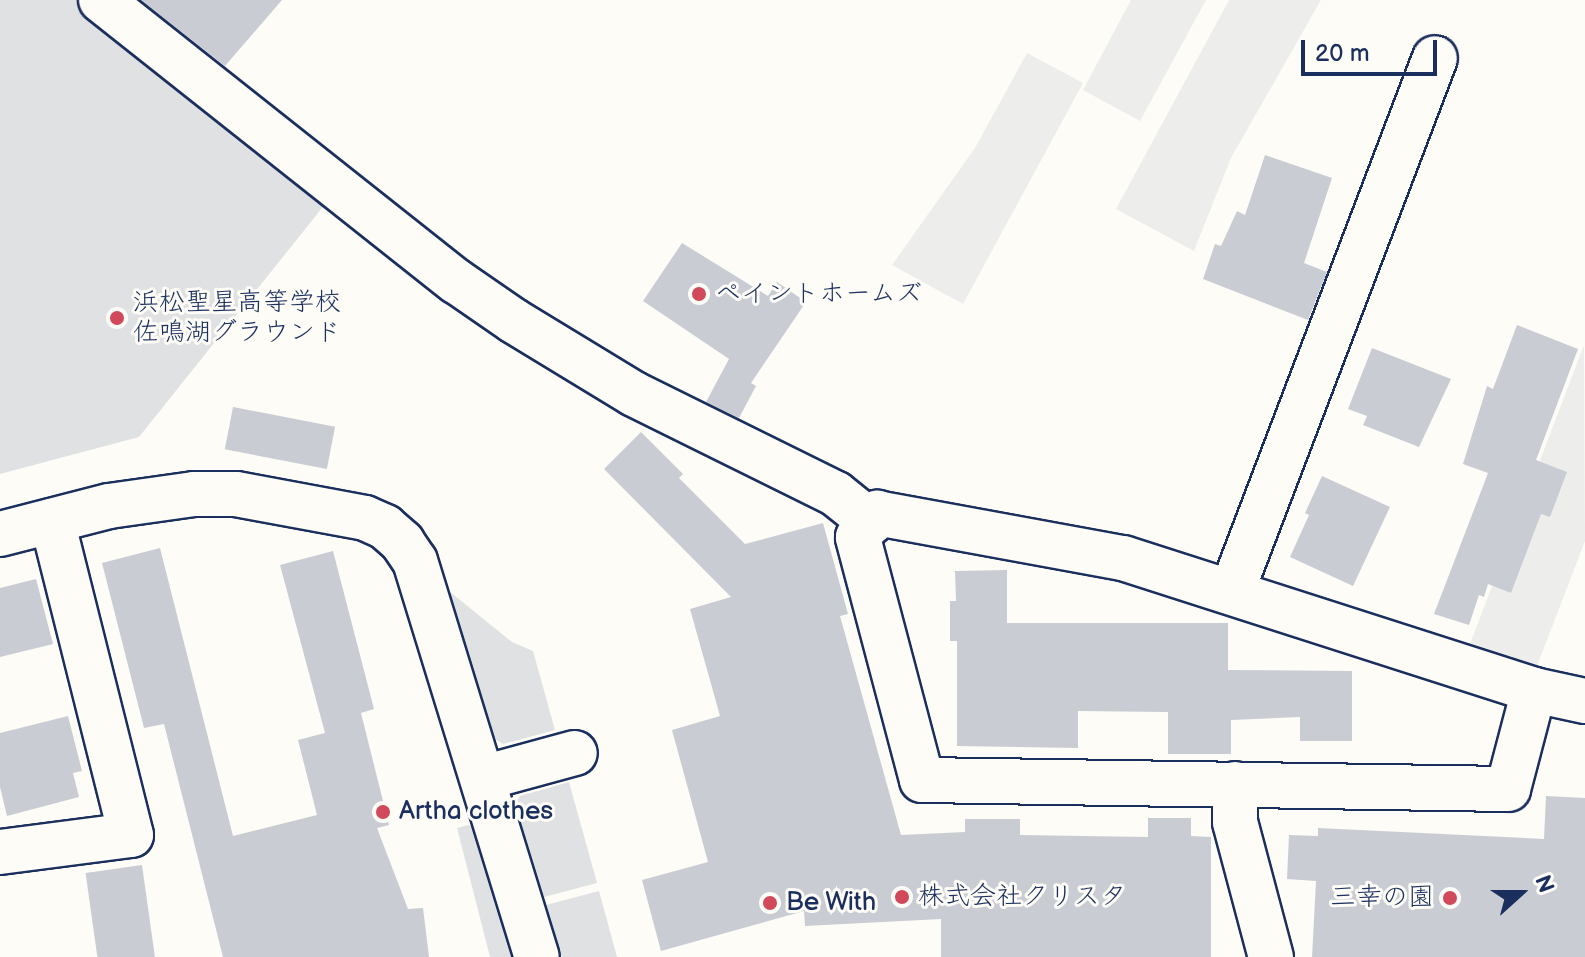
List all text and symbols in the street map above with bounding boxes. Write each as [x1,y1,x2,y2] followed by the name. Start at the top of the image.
[1305,24,1441,74] scale bar
[1315,39,1370,68] text: 20 m
[715,278,923,310] place label: ペイントホームズ
[690,285,708,303] marker: ペイントホームズ
[133,287,341,348] place label: 浜松聖星高等学校 佐鳴湖グラウンド
[108,309,126,327] marker: 浜松聖星高等学校 佐鳴湖グラウンド
[399,796,553,828] place label: Artha clothes
[374,803,392,821] marker: Artha clothes
[1481,853,1561,933] north arrow
[1528,872,1559,897] text: N
[918,881,1126,913] place label: 株式会社クリスタ
[1330,882,1434,914] place label: 三幸の園
[786,887,877,919] place label: Be With
[893,888,911,906] marker: 株式会社クリスタ
[1441,889,1459,907] marker: 三幸の園
[761,894,779,912] marker: Be With

